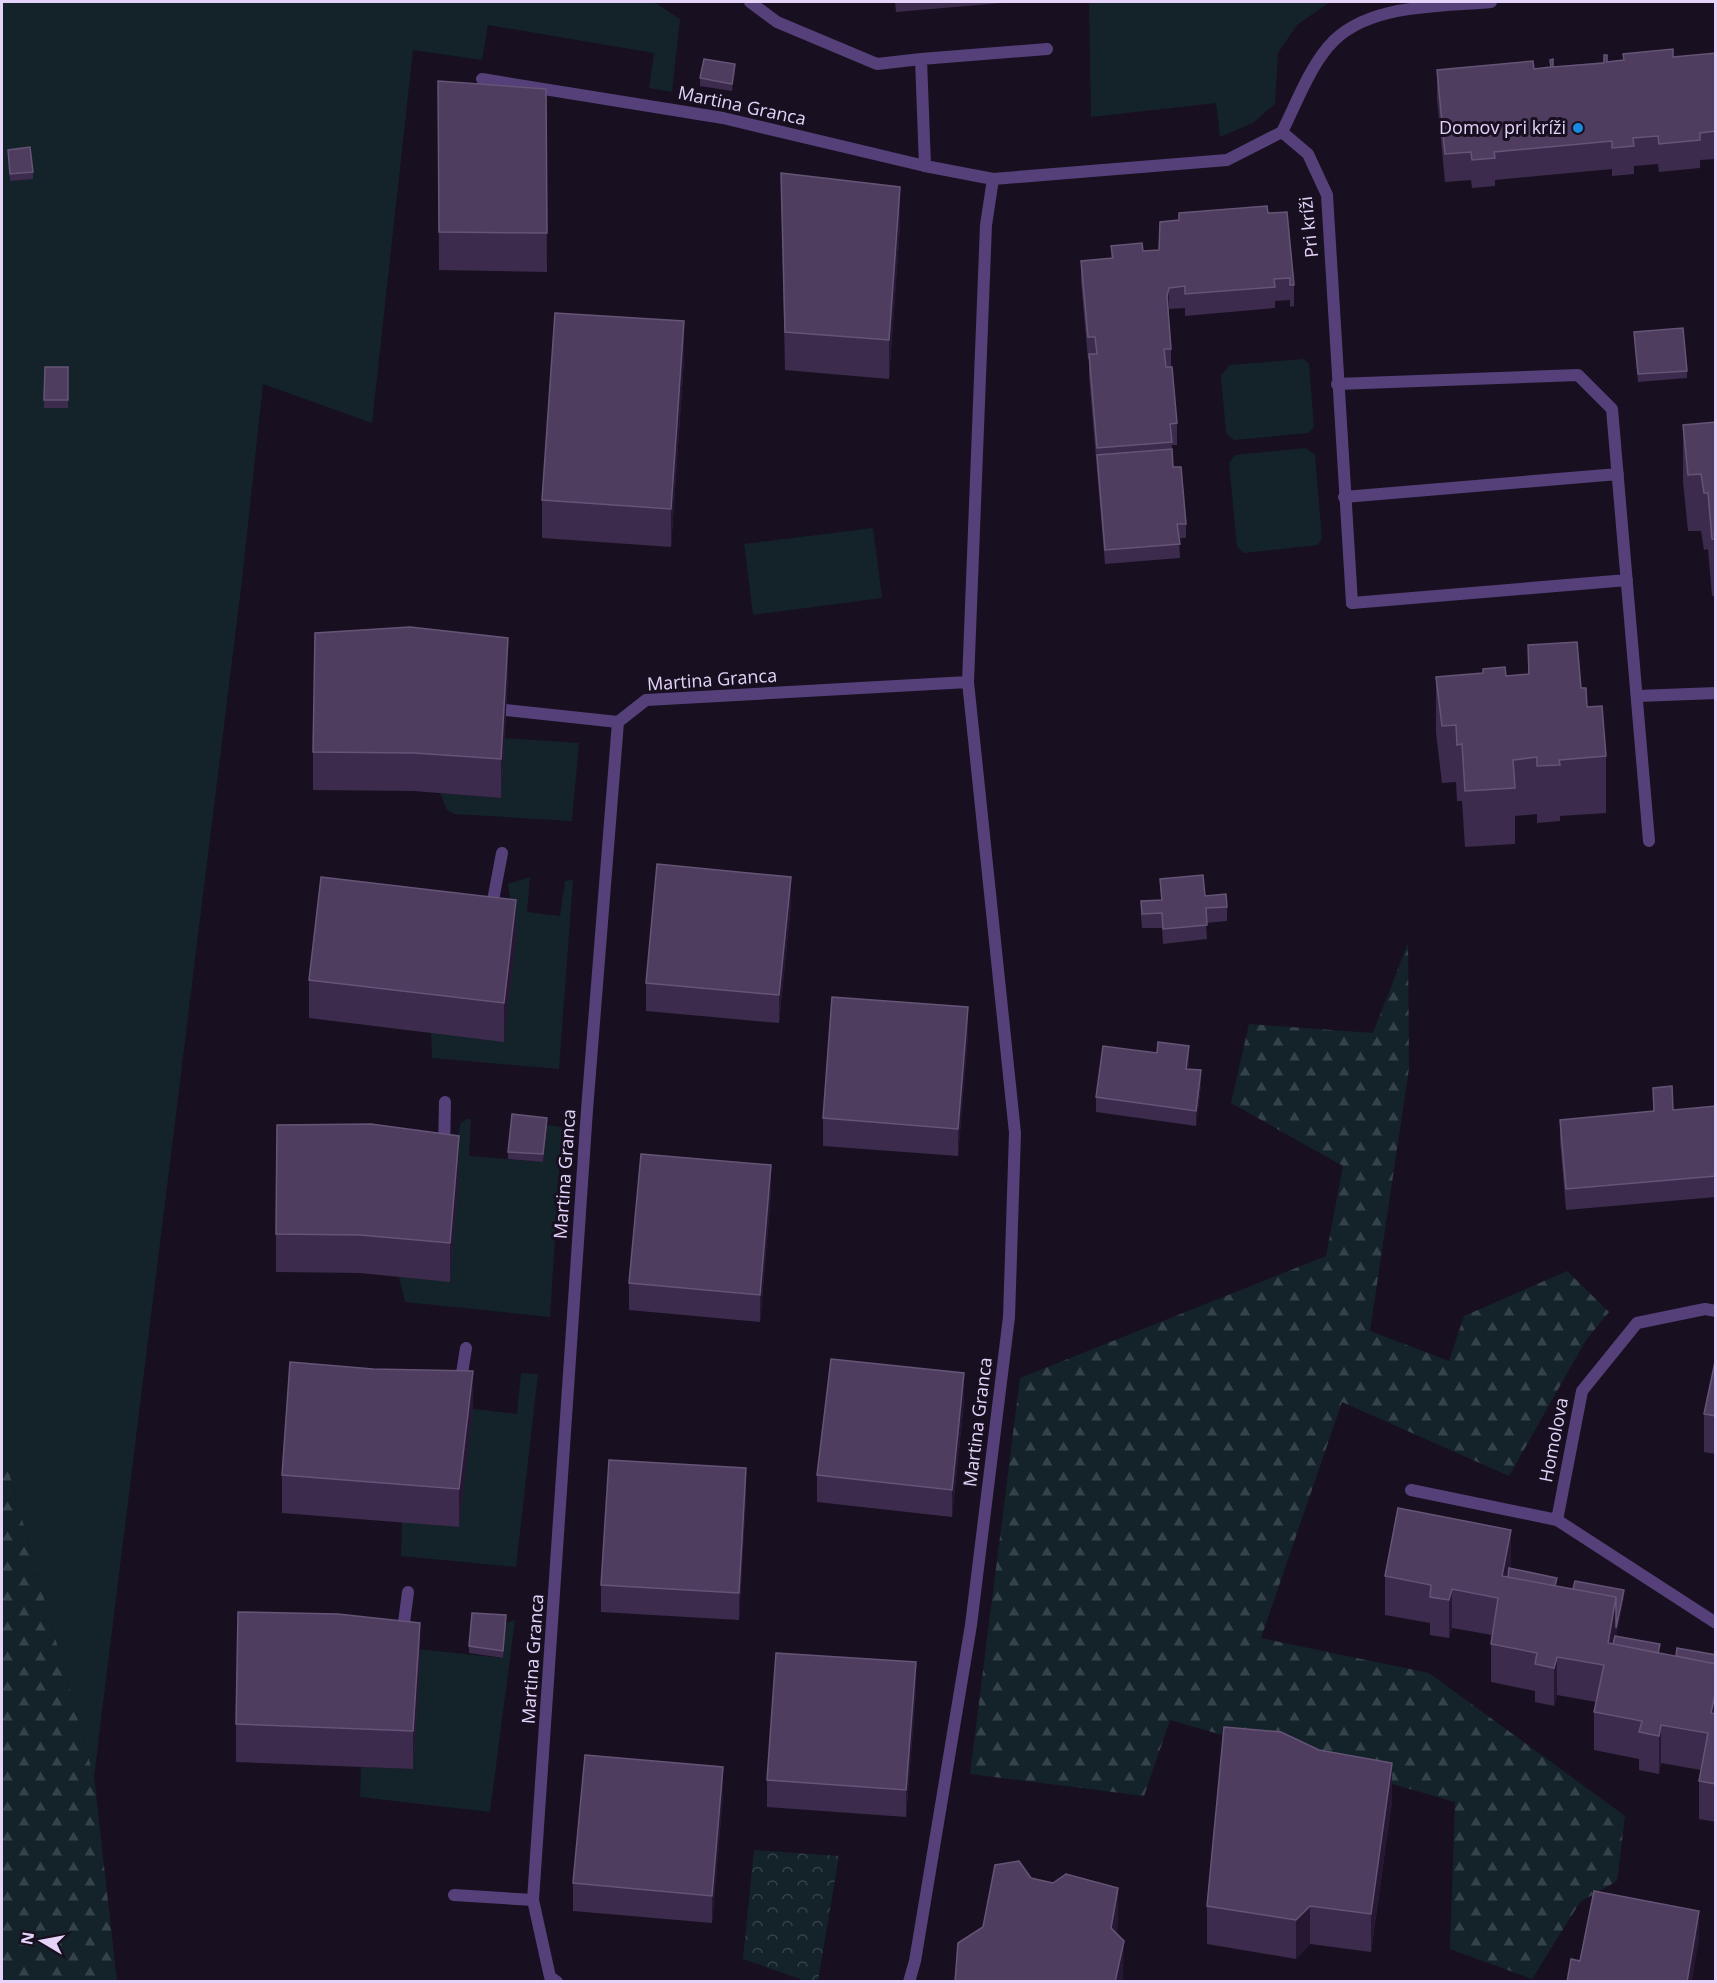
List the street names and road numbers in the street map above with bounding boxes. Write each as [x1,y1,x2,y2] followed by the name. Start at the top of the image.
[676,80,808,130] street label: Martina Granca
[1293,195,1323,259] street label: Pri kríži
[646,662,778,696] street label: Martina Granca
[547,1108,581,1240] street label: Martina Granca
[957,1356,997,1488] street label: Martina Granca
[1533,1395,1573,1484] street label: Homolova
[515,1593,549,1725] street label: Martina Granca

